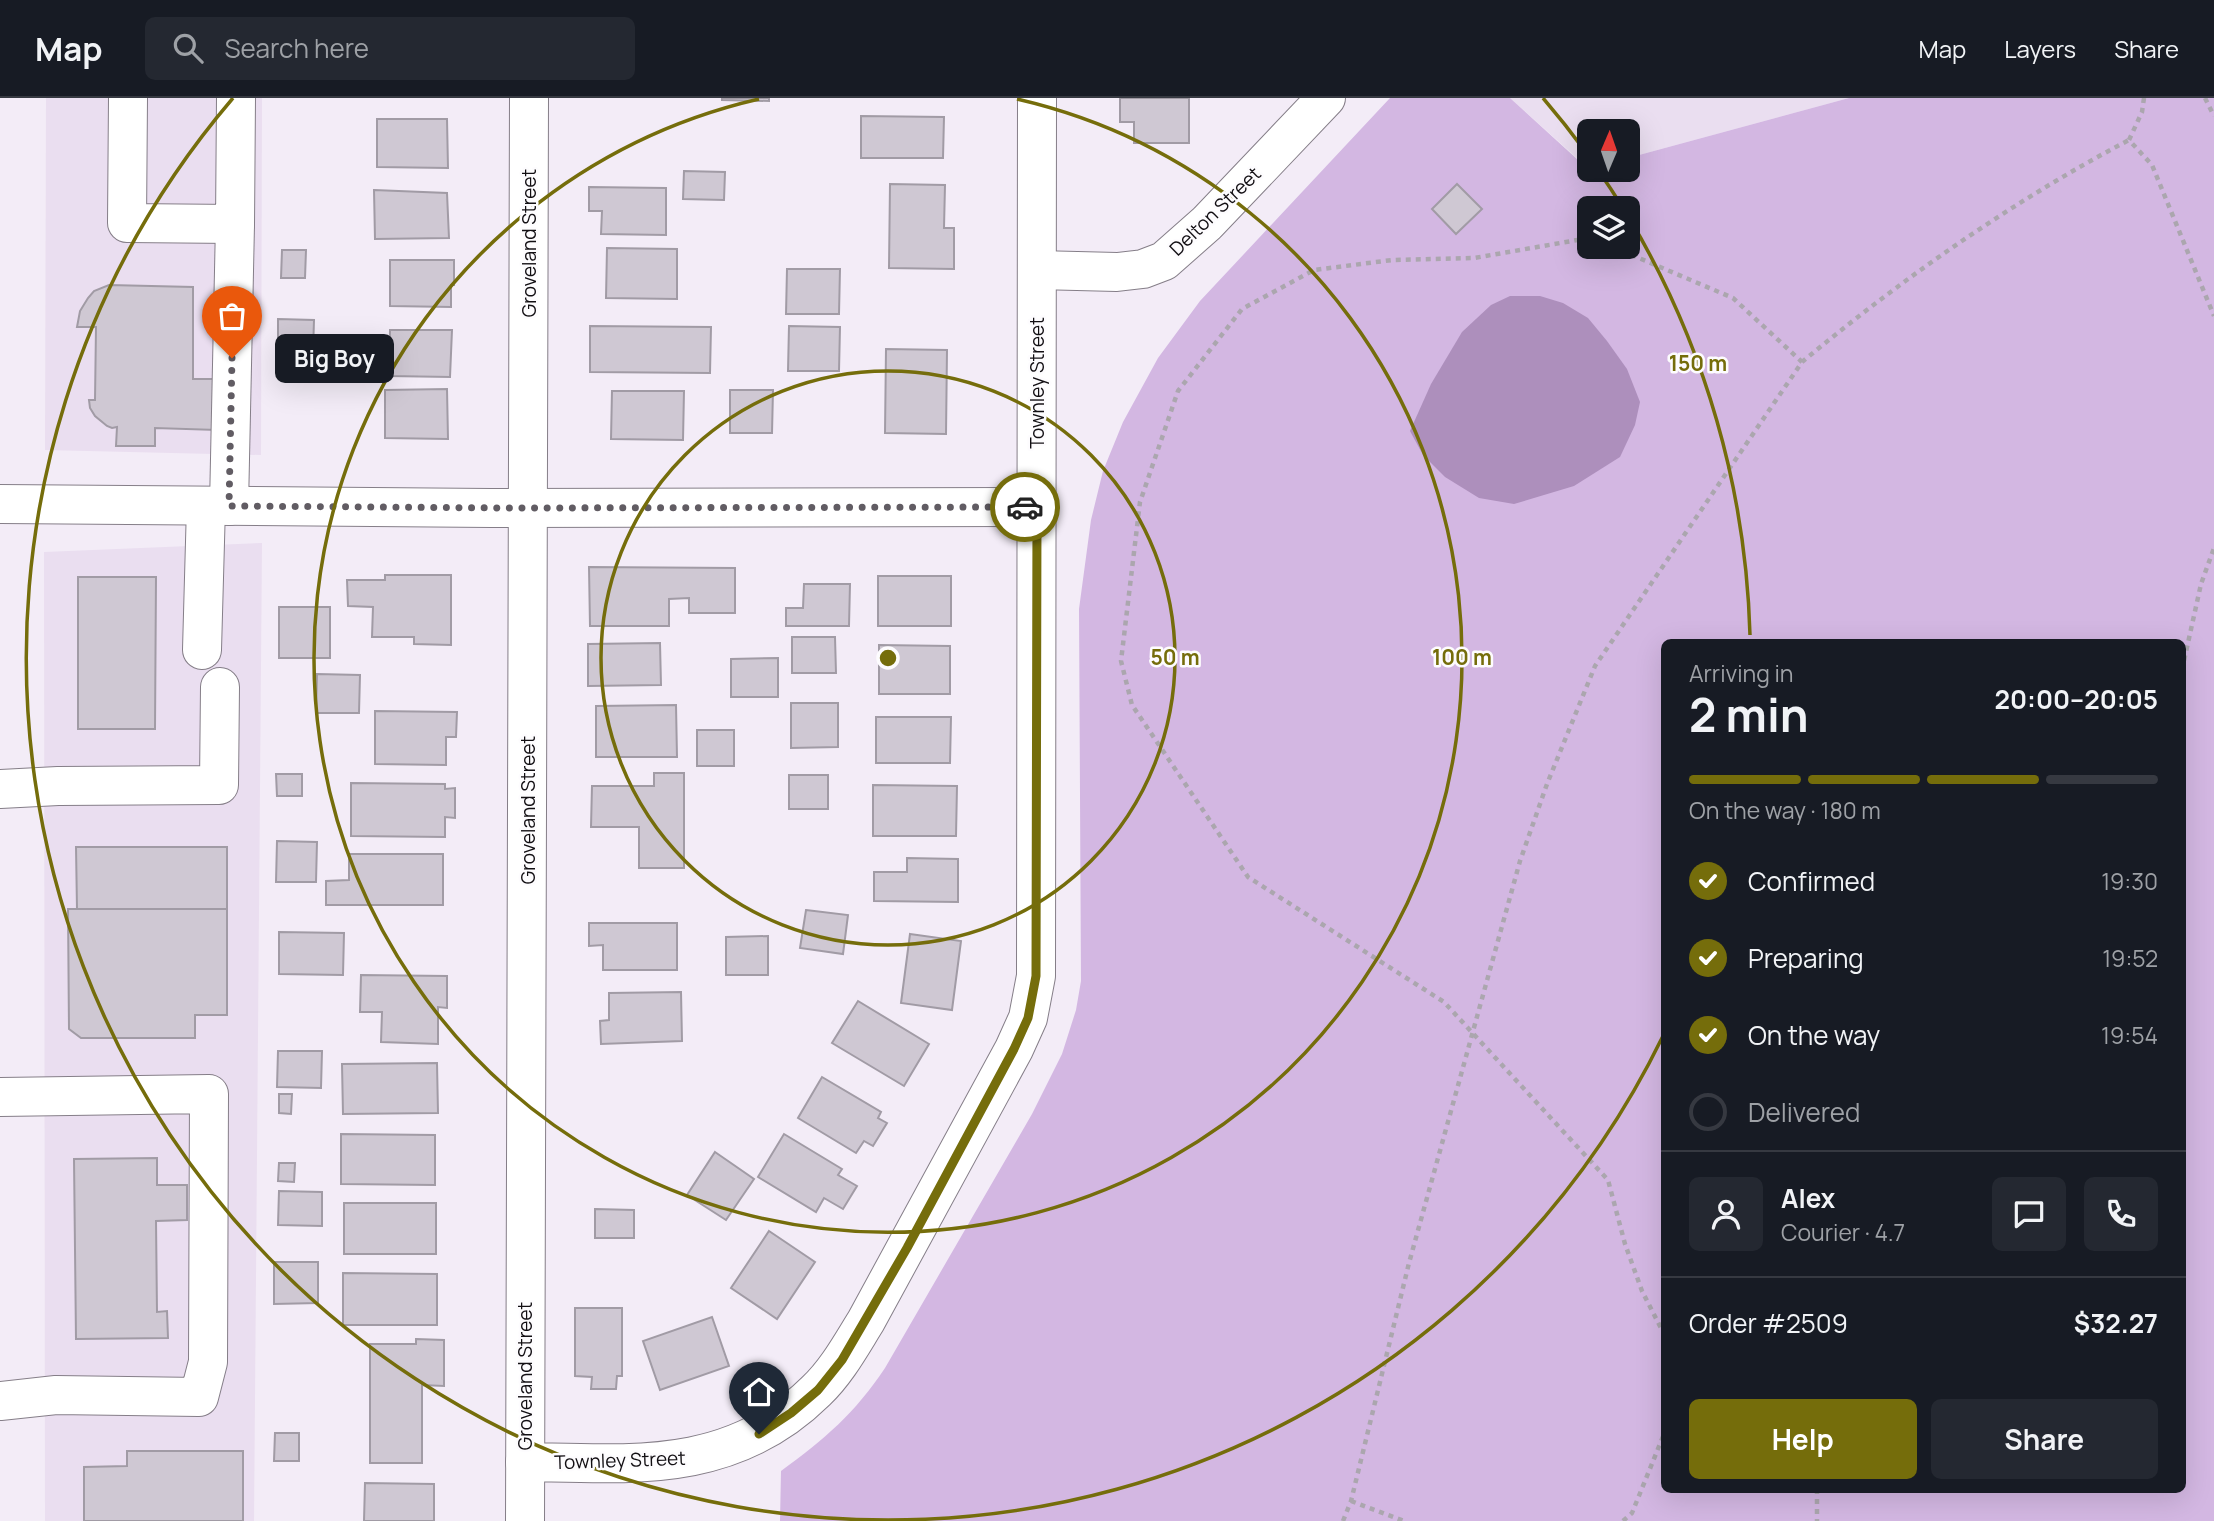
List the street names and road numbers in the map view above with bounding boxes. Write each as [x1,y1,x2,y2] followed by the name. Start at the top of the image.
[1164,161,1266,261] street label: Delton Street
[516,169,542,317] street label: Groveland Street
[1024,317,1050,449] street label: Townley Street
[515,736,541,884] street label: Groveland Street
[512,1302,538,1450] street label: Groveland Street
[554,1445,686,1475] street label: Townley Street

